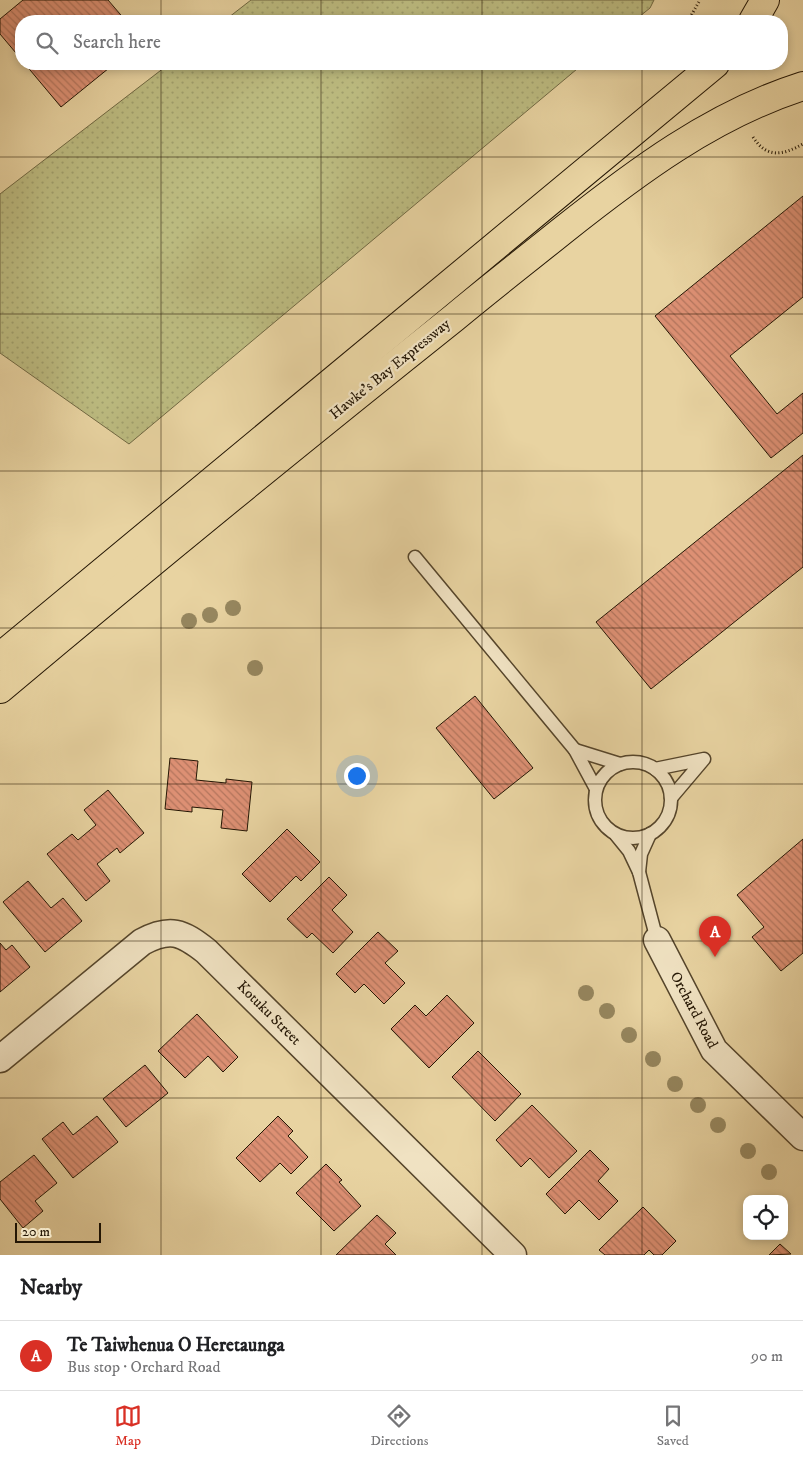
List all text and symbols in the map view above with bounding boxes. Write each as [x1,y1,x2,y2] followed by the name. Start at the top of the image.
[15,15,788,70] search box
[33,29,61,57] icon: search
[73,31,161,54] text: Search here
[326,314,455,424] street label: Hawke's Bay Expressway
[344,763,370,789] your location
[699,916,731,957] pin: A
[666,968,722,1052] street label: Orchard Road
[233,977,305,1049] street label: Kotuku Street
[743,1195,788,1240] map controls
[743,1195,788,1240] button: locate
[15,1220,101,1243] scale bar
[22,1223,50,1241] text: 20 m
[20,1275,82,1301] text: Nearby
[67,1334,285,1357] text: Te Taiwhenua O Heretaunga
[31,1346,41,1366] text: A
[751,1346,783,1366] text: 90 m
[67,1357,220,1377] text: Bus stop · Orchard Road
[114,1402,142,1450] tab: Map
[370,1402,428,1450] tab: Directions
[657,1402,689,1450] tab: Saved

